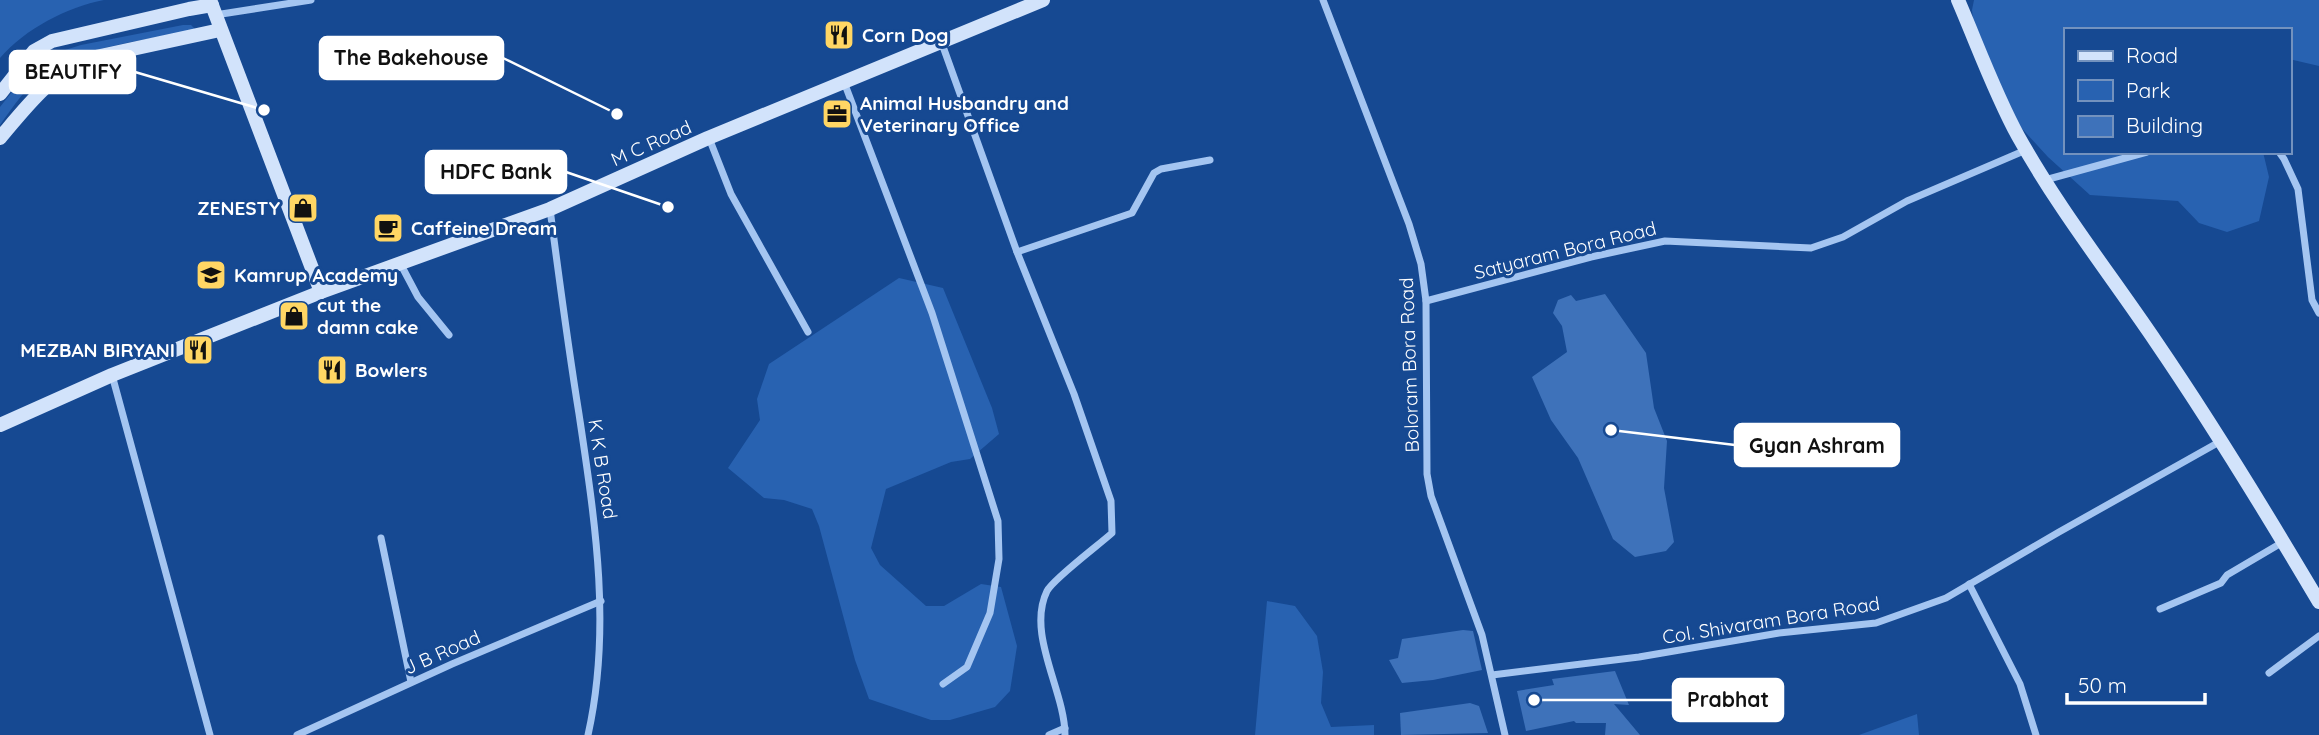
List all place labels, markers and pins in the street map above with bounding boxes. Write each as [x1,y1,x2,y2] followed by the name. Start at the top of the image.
[822,18,856,52] restaurant icon: Corn Dog
[862,23,948,47] place label: Corn Dog
[320,37,503,79] callout: The Bakehouse
[10,51,135,93] callout: BEAUTIFY
[860,91,1069,137] place label: Animal Husbandry and Veterinary Office
[820,97,854,131] office icon: Animal Husbandry and Veterinary Office
[426,151,566,193] callout: HDFC Bank
[286,191,320,225] shop icon: ZENESTY
[197,196,281,220] place label: ZENESTY
[371,211,405,245] cafe icon: Caffeine Dream
[411,216,557,240] place label: Caffeine Dream
[194,258,228,292] school or university icon: Kamrup Academy
[234,263,398,287] place label: Kamrup Academy
[317,293,418,339] place label: cut the damn cake
[277,299,311,333] shop icon: cut the damn cake
[181,333,215,367] restaurant icon: MEZBAN BIRYANI
[20,338,175,362] place label: MEZBAN BIRYANI
[315,353,349,387] restaurant icon: Bowlers
[355,358,427,382] place label: Bowlers
[1735,424,1899,466] callout: Gyan Ashram
[1673,679,1783,721] callout: Prabhat

